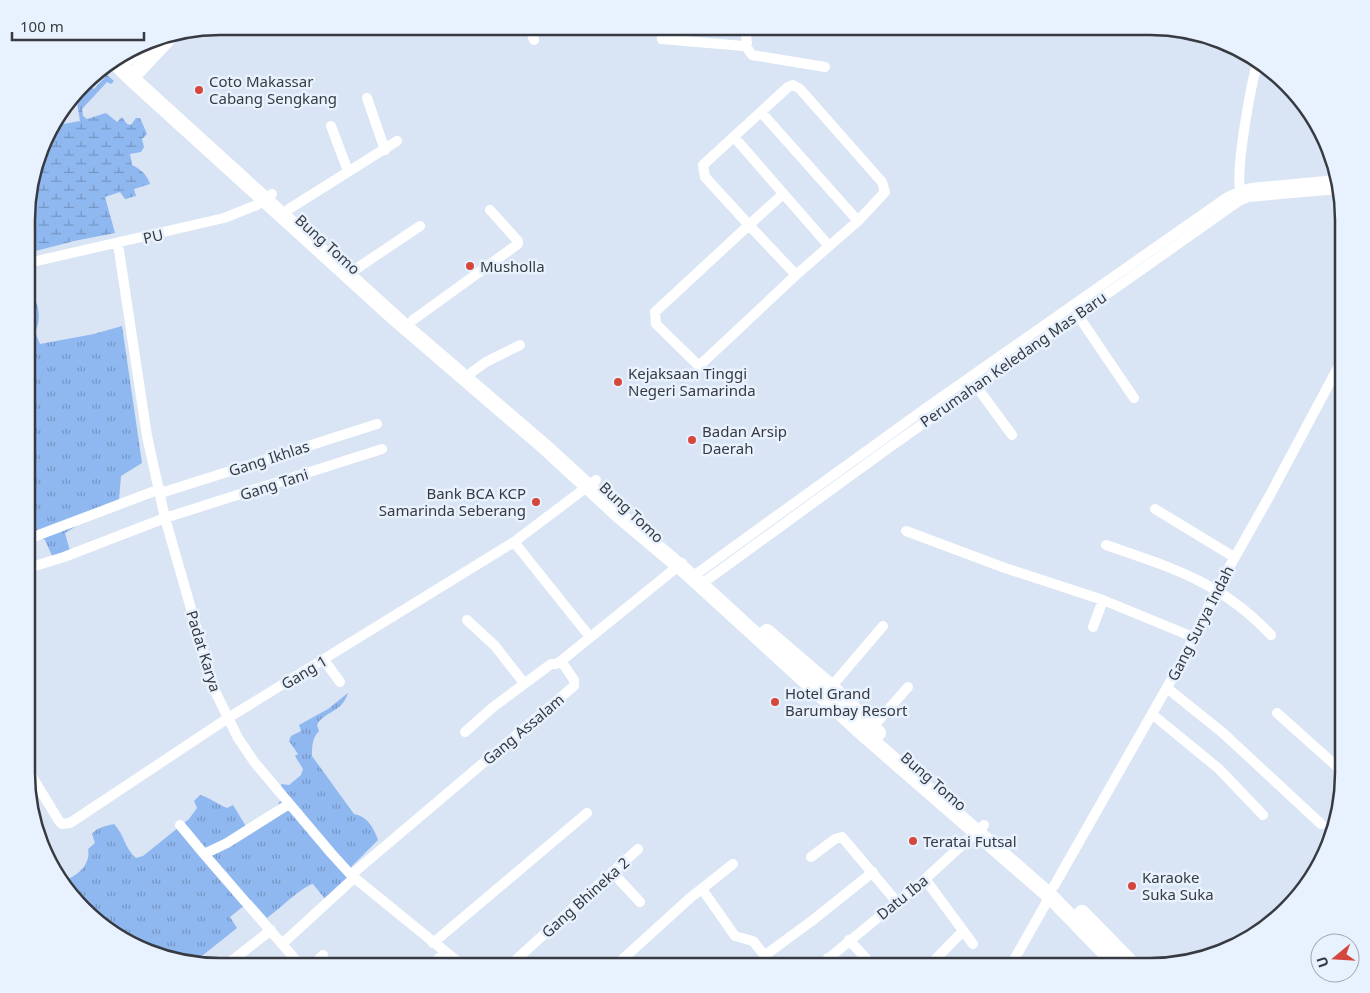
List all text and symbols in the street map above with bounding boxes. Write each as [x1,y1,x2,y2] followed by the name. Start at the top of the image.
[12,10,145,42] scale bar
[20,16,64,36] text: 100 m
[209,71,337,108] place label: Coto Makassar Cabang Sengkang
[193,84,205,96] marker: Coto Makassar Cabang Sengkang
[291,210,365,278] street label: Bung Tomo
[141,224,165,248] street label: PU
[480,256,545,276] place label: Musholla
[464,260,476,272] marker: Musholla
[916,287,1110,431] street label: Perumahan Keledang Mas Baru
[628,363,756,400] place label: Kejaksaan Tinggi Negeri Samarinda
[612,376,624,388] marker: Kejaksaan Tinggi Negeri Samarinda
[702,421,787,458] place label: Badan Arsip Daerah
[686,434,698,446] marker: Badan Arsip Daerah
[226,436,312,480] street label: Gang Ikhlas
[237,464,311,504] street label: Gang Tani
[596,477,668,547] street label: Bung Tomo
[379,483,526,520] place label: Bank BCA KCP Samarinda Seberang
[530,496,542,508] marker: Bank BCA KCP Samarinda Seberang
[1162,562,1238,684] street label: Gang Surya Indah
[182,608,226,694] street label: Padat Karya
[277,650,331,694] street label: Gang 1
[785,683,908,720] place label: Hotel Grand Barumbay Resort
[478,689,568,769] street label: Gang Assalam
[769,696,781,708] marker: Hotel Grand Barumbay Resort
[897,747,971,815] street label: Bung Tomo
[923,831,1017,851] place label: Teratai Futsal
[907,835,919,847] marker: Teratai Futsal
[537,852,633,942] street label: Gang Bhineka 2
[1142,867,1214,904] place label: Karaoke Suka Suka
[872,870,932,924] street label: Datu Iba
[1126,880,1138,892] marker: Karaoke Suka Suka
[1310,933,1360,983] north arrow
[1311,954,1333,970] text: U

